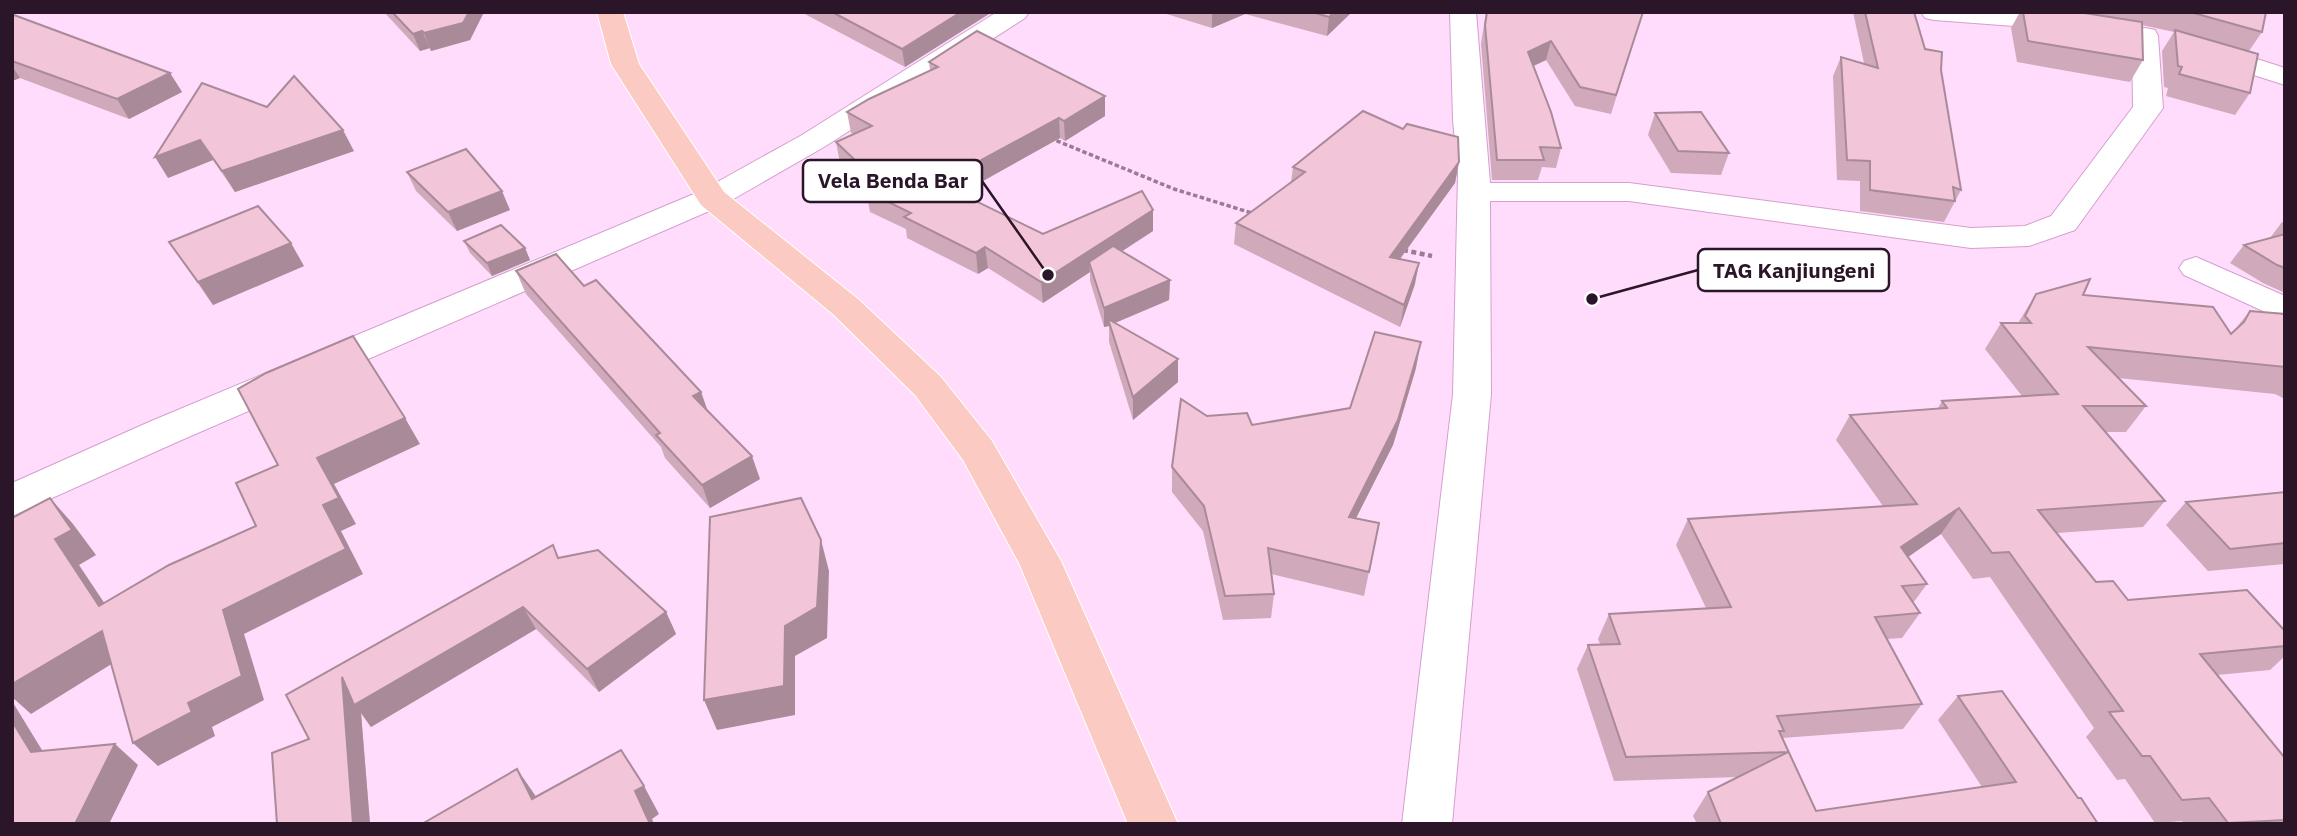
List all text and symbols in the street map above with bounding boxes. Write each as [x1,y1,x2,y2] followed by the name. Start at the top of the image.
[803,160,982,202] callout: Vela Benda Bar
[818,166,969,194] text: Vela Benda Bar
[1698,249,1889,291] callout: TAG Kanjiungeni
[1713,256,1875,284] text: TAG Kanjiungeni

